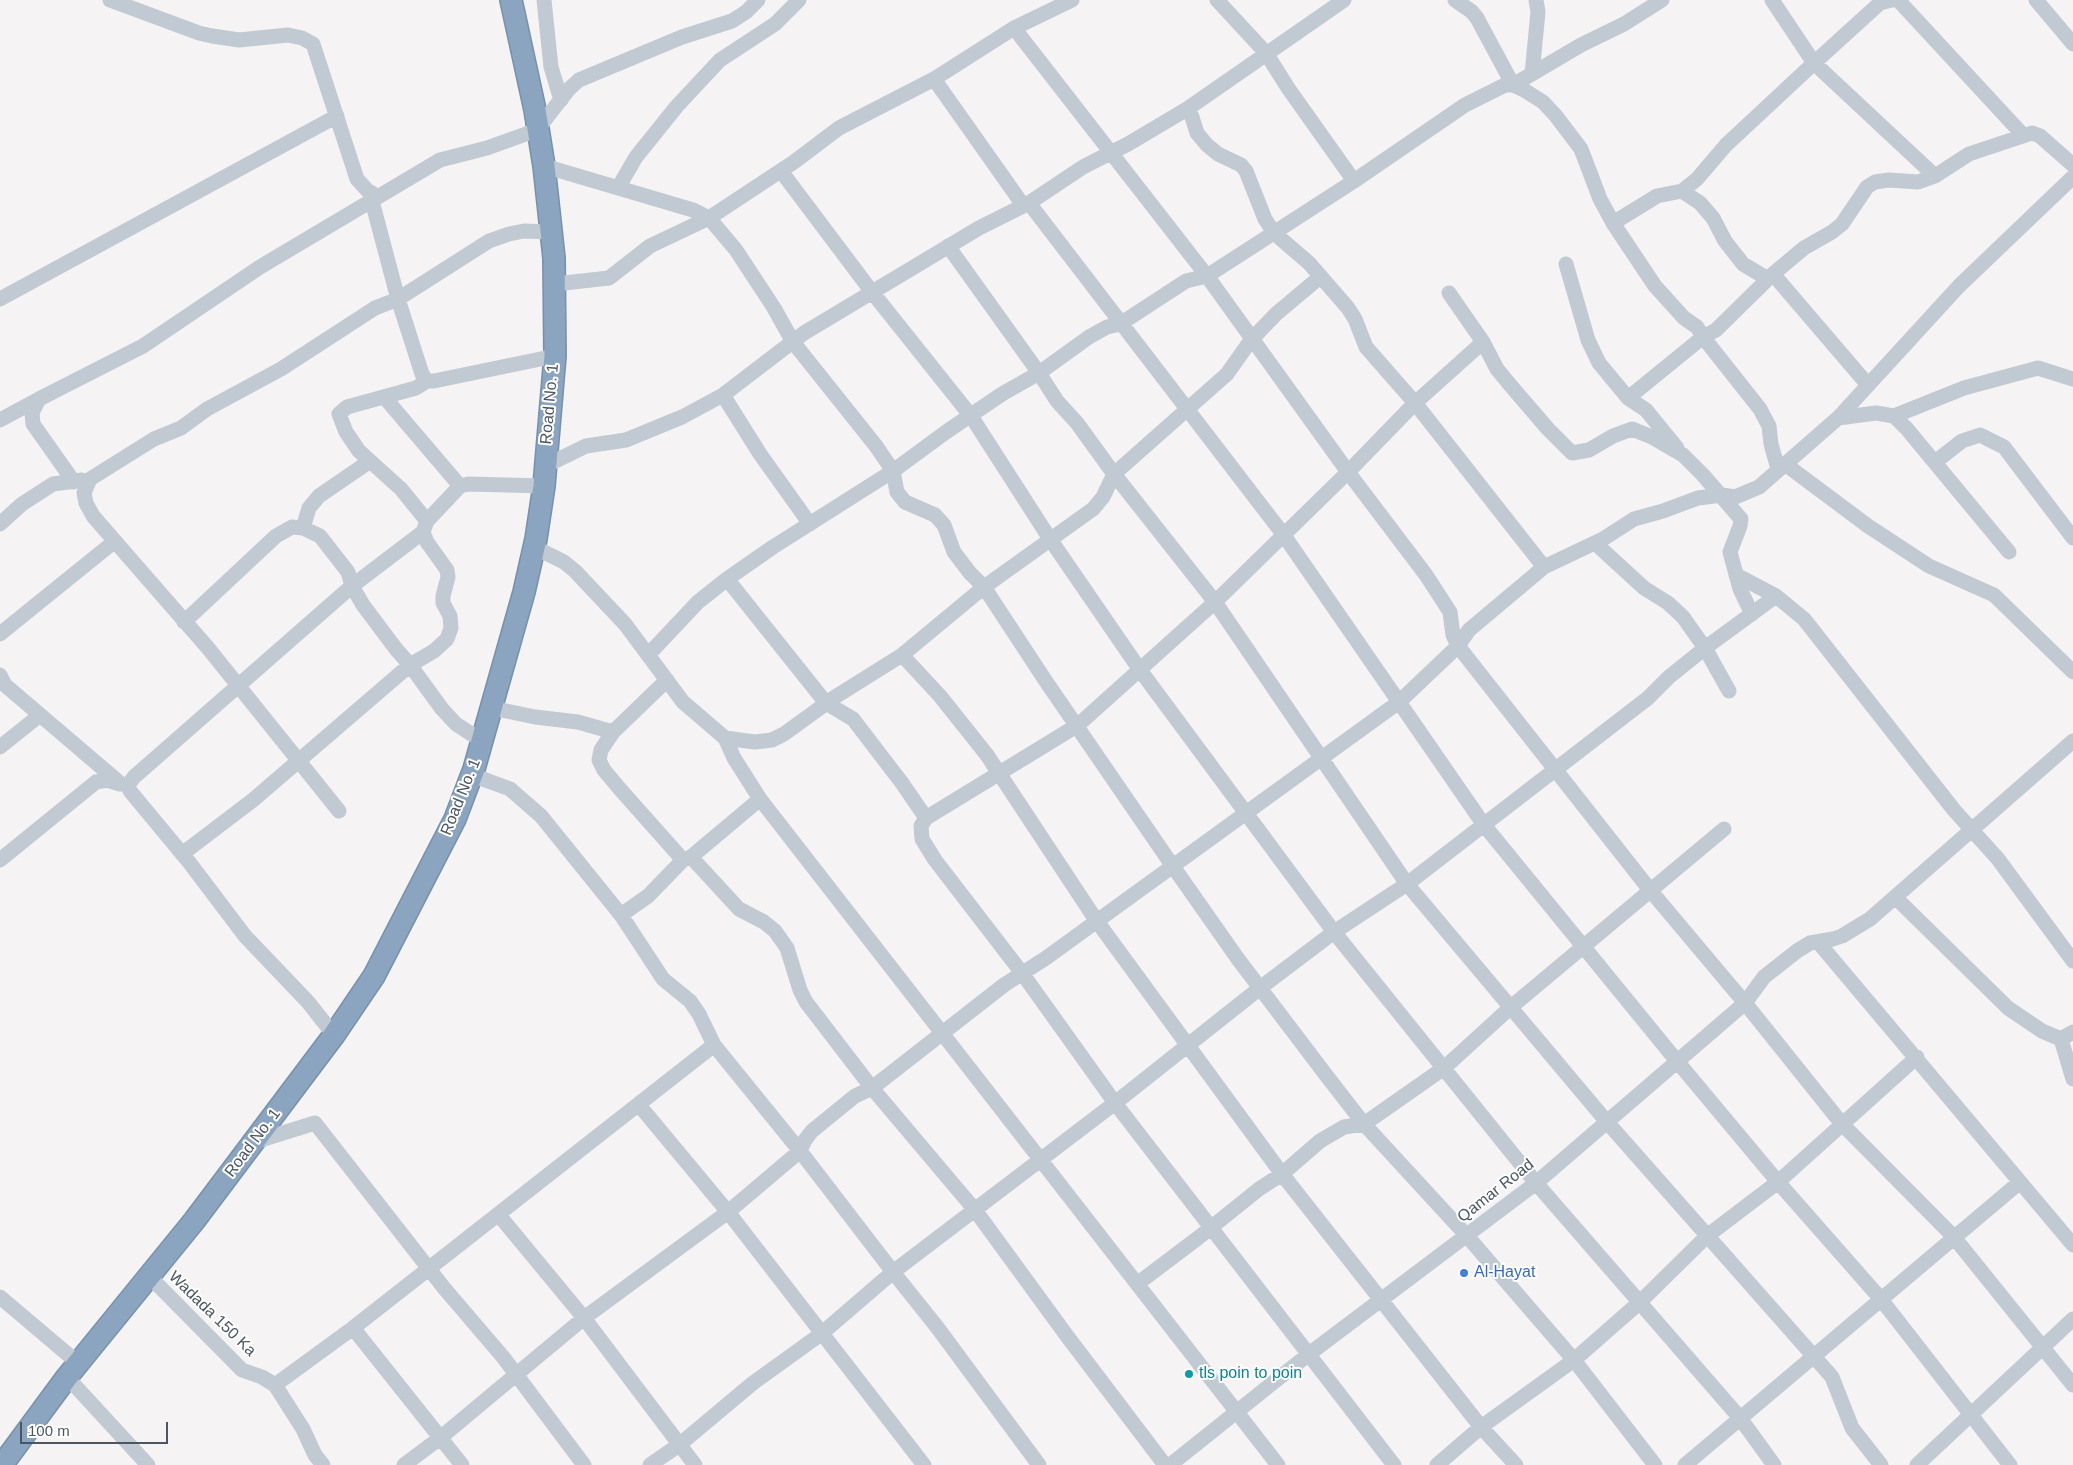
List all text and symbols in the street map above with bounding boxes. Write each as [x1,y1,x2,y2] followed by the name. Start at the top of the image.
[537,363,563,445] street label: Road No. 1
[437,756,485,838] street label: Road No. 1
[221,1105,285,1181] street label: Road No. 1
[1454,1155,1538,1227] street label: Qamar Road
[1474,1263,1535,1283] place label: Al-Hayat
[164,1267,260,1361] street label: Wadada 150 Ka
[1458,1267,1470,1279] marker: Al-Hayat
[1199,1364,1302,1384] place label: tls poin to poin
[1183,1368,1195,1380] marker: tls poin to poin
[22,1412,170,1444] scale bar
[28,1422,70,1439] text: 100 m

